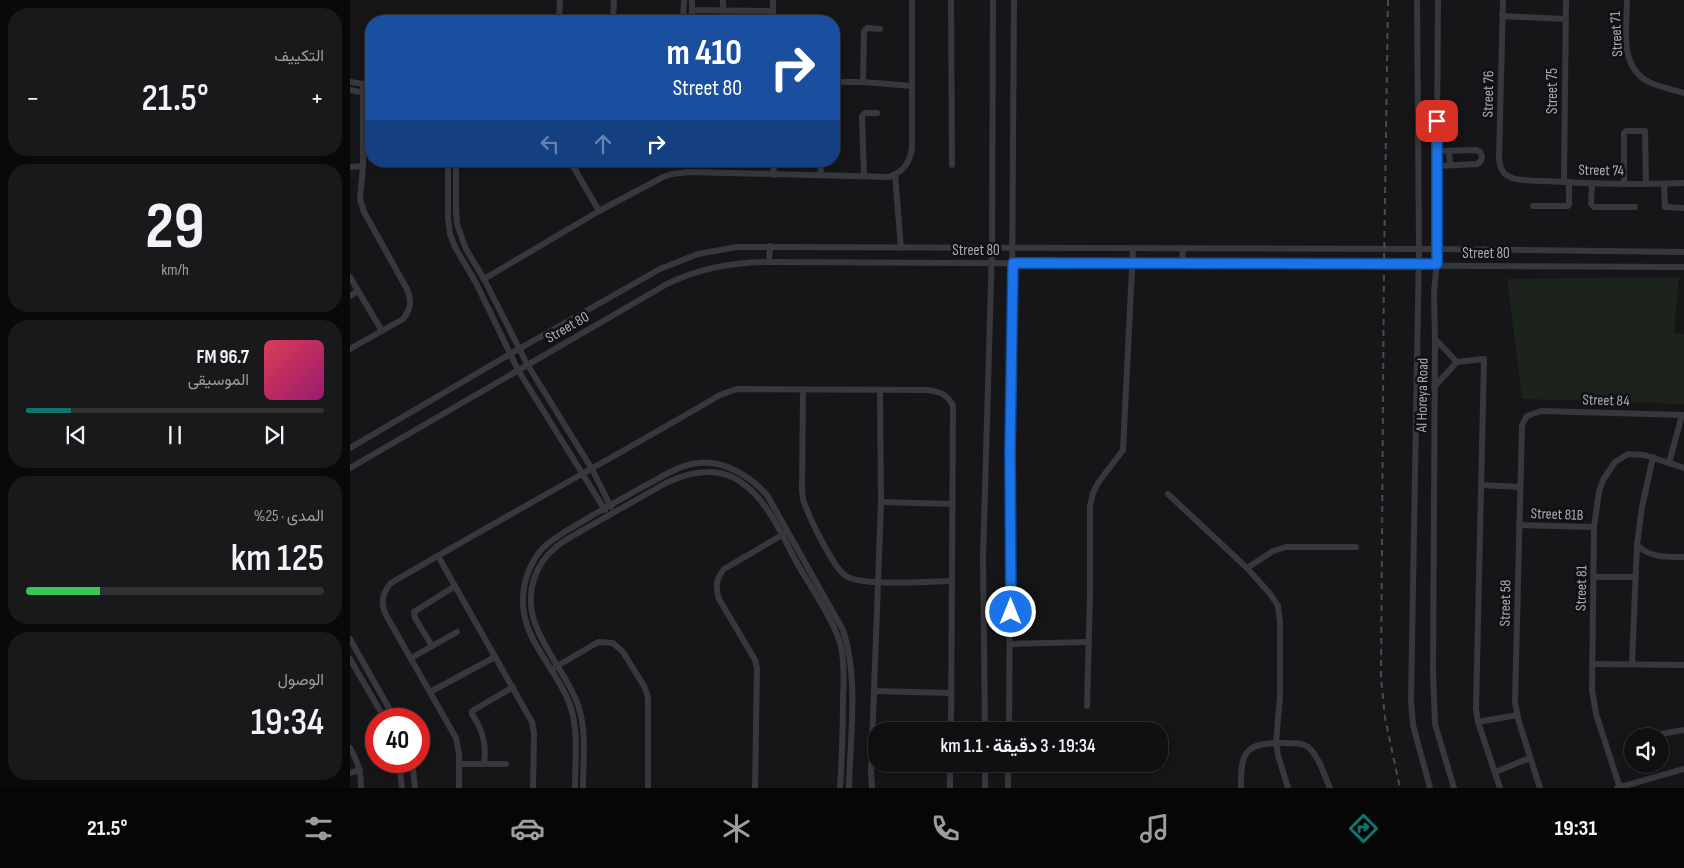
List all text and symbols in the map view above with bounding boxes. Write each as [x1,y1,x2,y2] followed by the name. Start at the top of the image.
[1606,10,1627,57] street label: Street 71
[667,32,742,75] text: 410 m
[760,35,825,100] icon: right
[274,47,324,66] text: التكييف
[1543,68,1562,114] street label: Street 75
[1479,71,1498,117] street label: Street 76
[673,75,742,102] text: Street 80
[141,76,209,121] text: 21.5°
[26,82,40,115] text: −
[310,82,324,115] text: +
[1416,100,1458,142] pin
[1423,107,1451,135] icon: arrive
[536,130,564,158] icon: left
[589,130,617,158] icon: ahead
[642,130,670,158] icon: right
[1578,161,1624,180] street label: Street 74
[145,189,205,267] text: 29
[952,241,1000,260] street label: Street 80
[1462,244,1510,263] street label: Street 80
[161,261,189,280] text: km/h
[542,307,592,347] street label: Street 80
[197,346,249,369] text: 96.7 FM
[1412,358,1433,433] street label: Al Horeya Road
[188,371,249,390] text: الموسيقى
[1582,390,1630,411] street label: Street 84
[62,421,90,449] icon: previous
[161,421,189,449] icon: pause
[260,421,288,449] icon: next
[1530,504,1584,525] street label: Street 81B
[254,507,324,526] text: المدى · 25%
[231,536,324,581] text: 125 km
[1572,564,1591,611] street label: Street 81
[1496,580,1515,626] street label: Street 58
[984,585,1036,637] position arrow
[278,671,324,690] text: الوصول
[251,700,324,745] text: 19:34
[365,708,430,773] speed limit sign: 40
[1624,728,1669,773] map controls
[1624,728,1669,773] button: sound
[941,735,1095,758] text: 19:34 · 3 دقيقة · 1.1 km
[301,811,336,846] icon: filters
[510,811,545,846] icon: car
[719,811,754,846] icon: climate
[928,811,963,846] icon: phone
[1137,811,1172,846] icon: music
[1346,811,1381,846] icon: directions
[87,815,127,842] text: 21.5°
[1555,815,1597,842] text: 19:31

